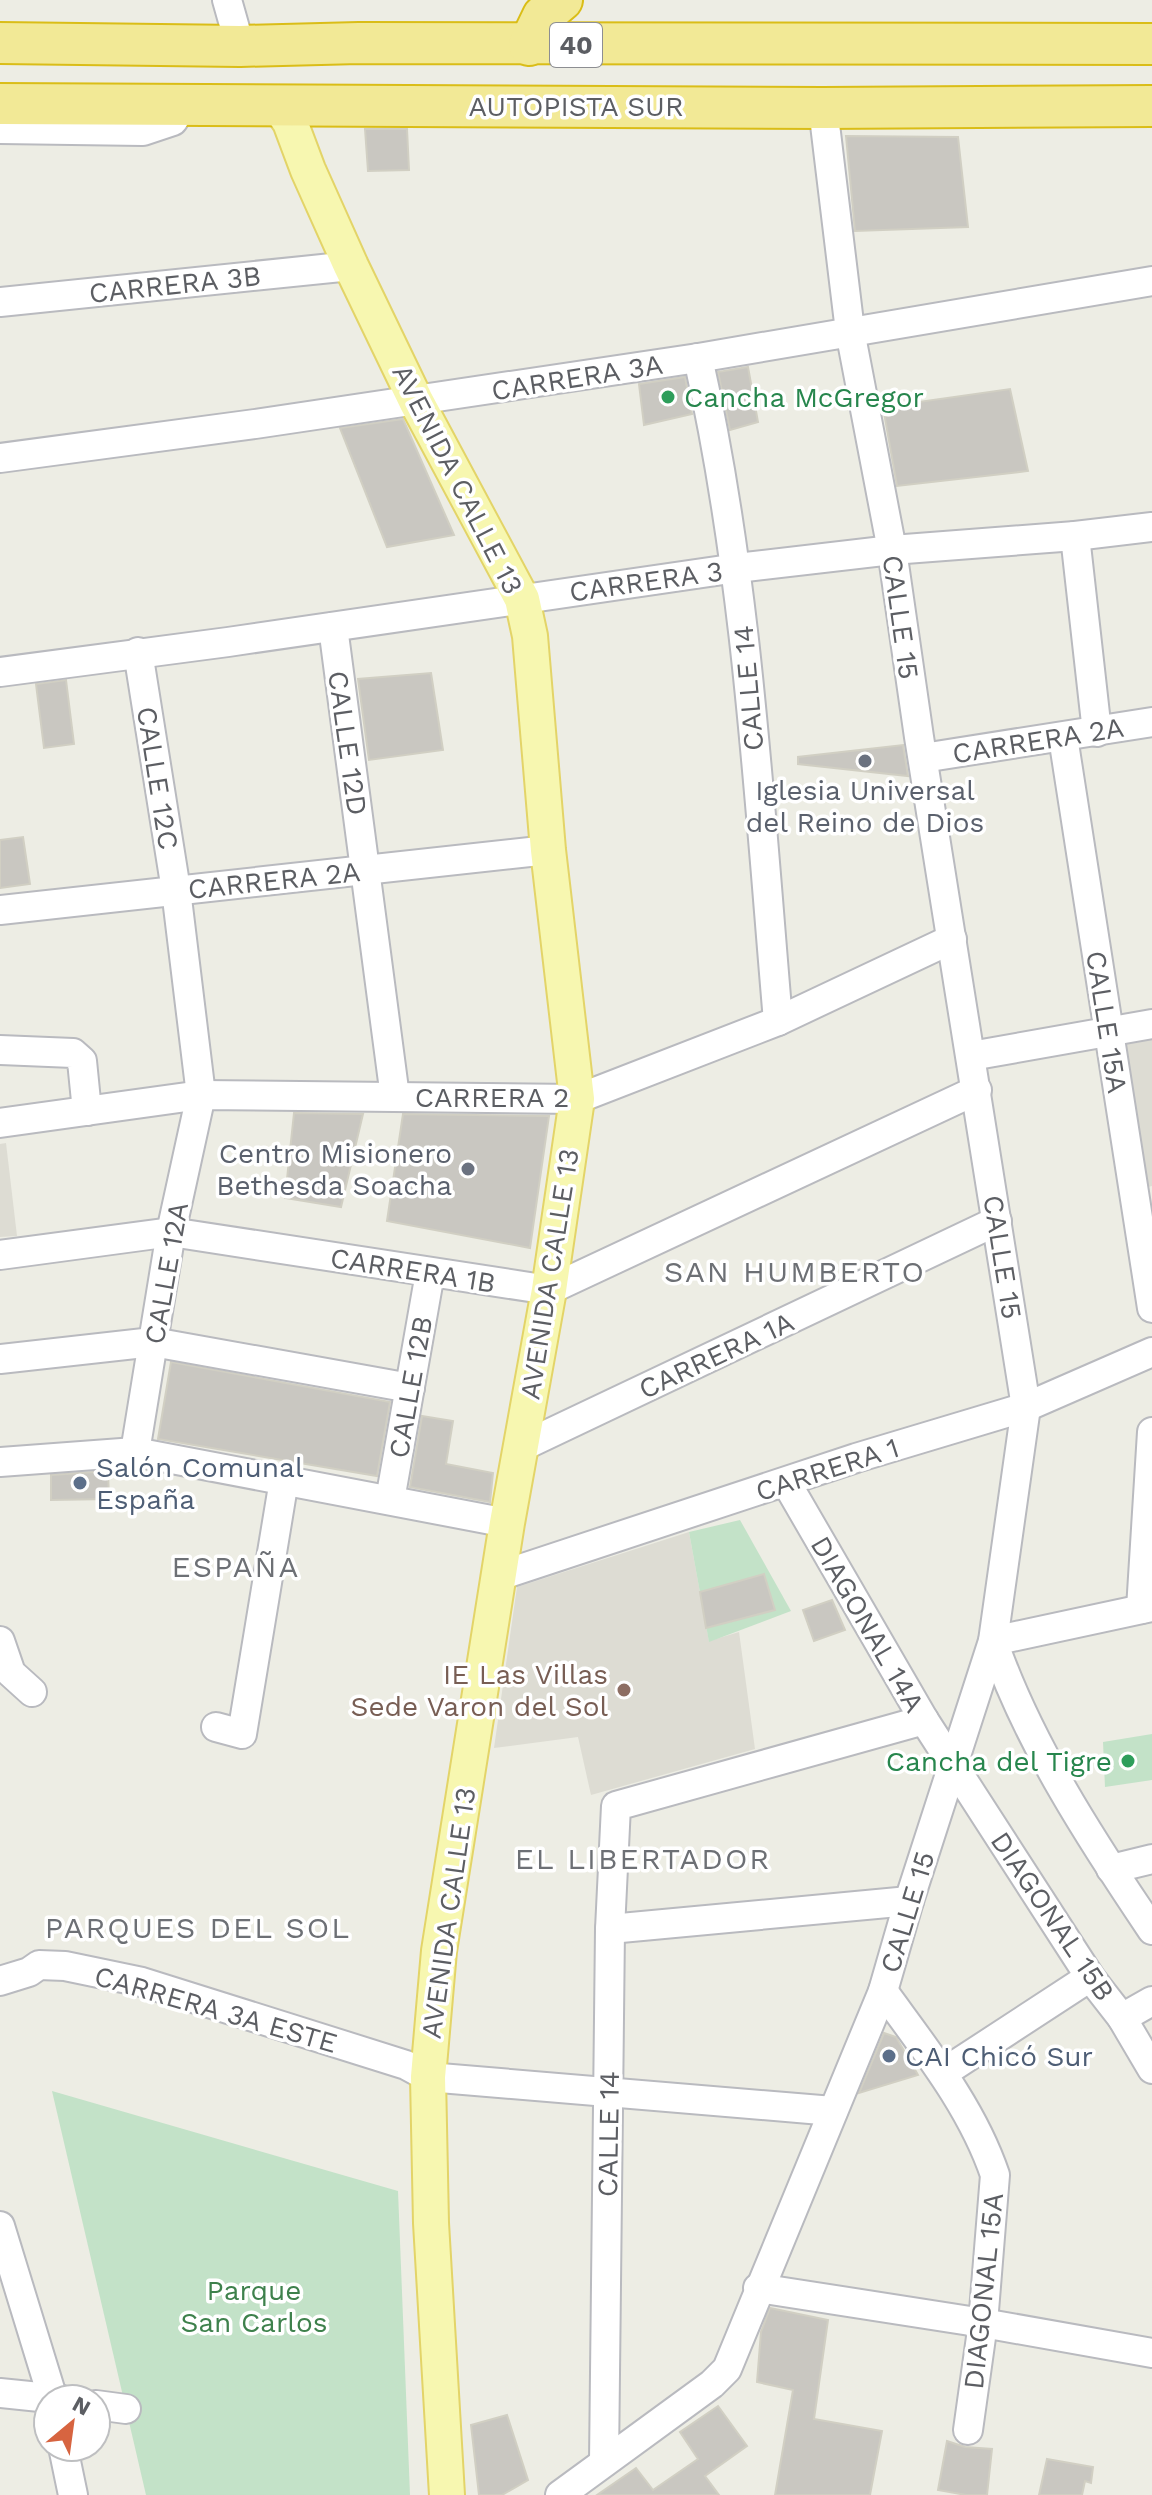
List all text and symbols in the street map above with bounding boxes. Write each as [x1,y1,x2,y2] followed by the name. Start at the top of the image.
[550,23,602,67] road number: 40
[468,90,684,123] street label: AUTOPISTA SUR
[87,259,263,310] street label: CARRERA 3B
[489,348,665,407] street label: CARRERA 3A
[385,359,530,600] street label: AVENIDA CALLE 13
[684,381,924,414] place label: Cancha McGregor
[659,388,677,406] marker: Cancha McGregor
[875,553,926,681] street label: CALLE 15
[567,554,725,609] street label: CARRERA 3
[727,624,770,752] street label: CALLE 14
[321,669,374,817] street label: CALLE 12D
[130,704,185,852] street label: CALLE 12C
[950,711,1126,770] street label: CARRERA 2A
[856,752,874,770] marker: Iglesia Universal del Reino de Dios
[746,774,984,839] place label: Iglesia Universal del Reino de Dios
[186,855,362,906] street label: CARRERA 2A
[1079,949,1134,1096] street label: CALLE 15A
[415,1081,569,1114] street label: CARRERA 2
[216,1137,452,1202] place label: Centro Misionero Bethesda Soacha
[513,1146,586,1402] street label: AVENIDA CALLE 13
[459,1160,477,1178] marker: Centro Misionero Bethesda Soacha
[976,1193,1029,1322] street label: CALLE 15
[138,1199,195,1347] street label: CALLE 12A
[328,1241,498,1300] street label: CARRERA 1B
[664,1254,926,1289] district label: SAN HUMBERTO
[633,1305,799,1406] street label: CARRERA 1A
[382,1314,439,1461] street label: CALLE 12B
[751,1431,903,1508] street label: CARRERA 1
[96,1451,304,1516] place label: Salón Comunal España
[71,1474,89,1492] marker: Salón Comunal España
[804,1530,931,1718] street label: DIAGONAL 14A
[172,1549,300,1584] district label: ESPAÑA
[350,1658,608,1723] place label: IE Las Villas Sede Varon del Sol
[615,1681,633,1699] marker: IE Las Villas Sede Varon del Sol
[886,1745,1112,1778] place label: Cancha del Tigre
[1119,1752,1137,1770] marker: Cancha del Tigre
[415,1785,482,2041] street label: AVENIDA CALLE 13
[984,1825,1121,2007] street label: DIAGONAL 15B
[515,1841,771,1876] district label: EL LIBERTADOR
[873,1847,942,1977] street label: CALLE 15
[45,1910,351,1945] district label: PARQUES DEL SOL
[91,1959,341,2060] street label: CARRERA 3A ESTE
[905,2040,1093,2073] place label: CAI Chicó Sur
[880,2047,898,2065] marker: CAI Chicó Sur
[591,2071,626,2197] street label: CALLE 14
[957,2191,1010,2391] street label: DIAGONAL 15A
[180,2274,328,2339] park label: Parque San Carlos
[32,2383,112,2463] north arrow
[68,2391,95,2421] text: N

